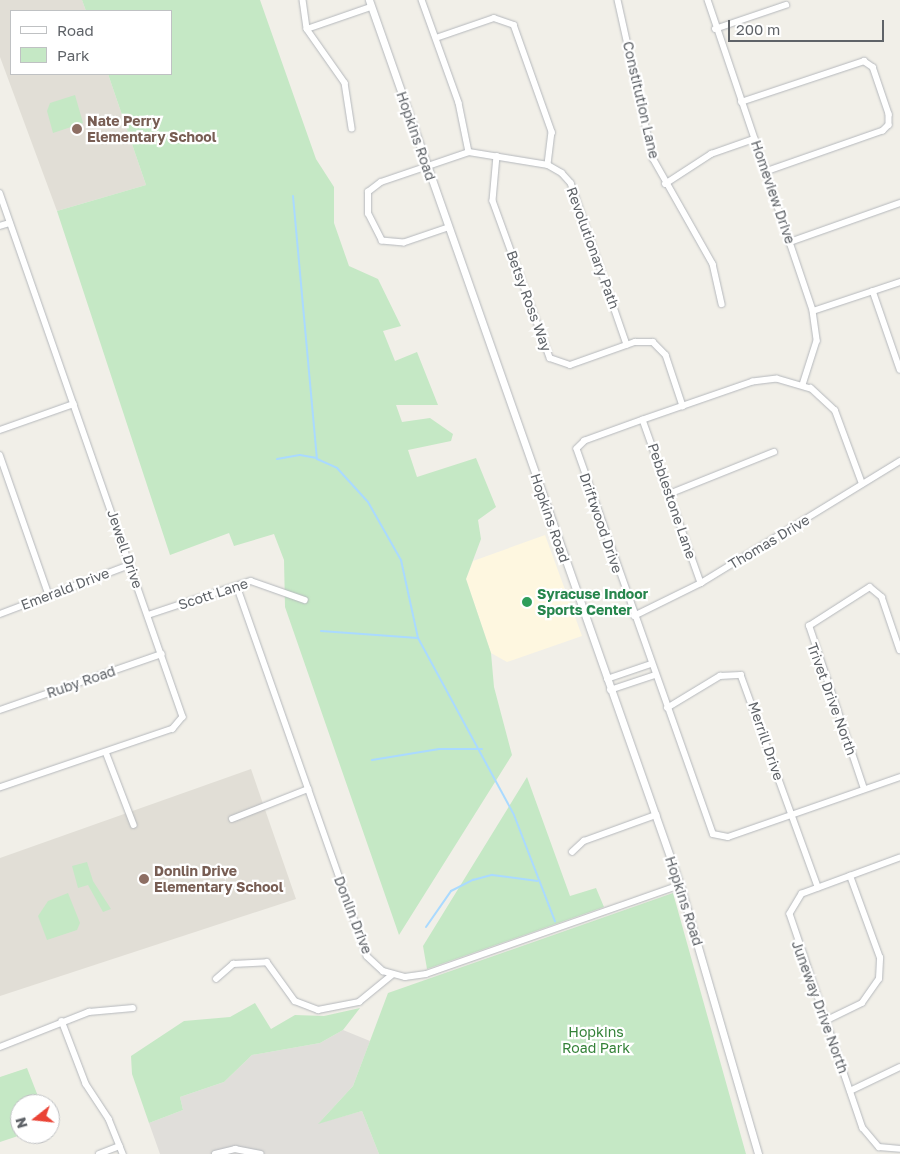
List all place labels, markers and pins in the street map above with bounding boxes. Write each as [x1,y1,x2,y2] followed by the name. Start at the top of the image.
[87,113,216,146] place label: Nate Perry Elementary School
[71,123,83,135] marker: Nate Perry Elementary School
[537,586,648,618] place label: Syracuse Indoor Sports Center
[521,596,533,608] marker: Syracuse Indoor Sports Center
[154,863,283,896] place label: Donlin Drive Elementary School
[138,873,150,885] marker: Donlin Drive Elementary School

